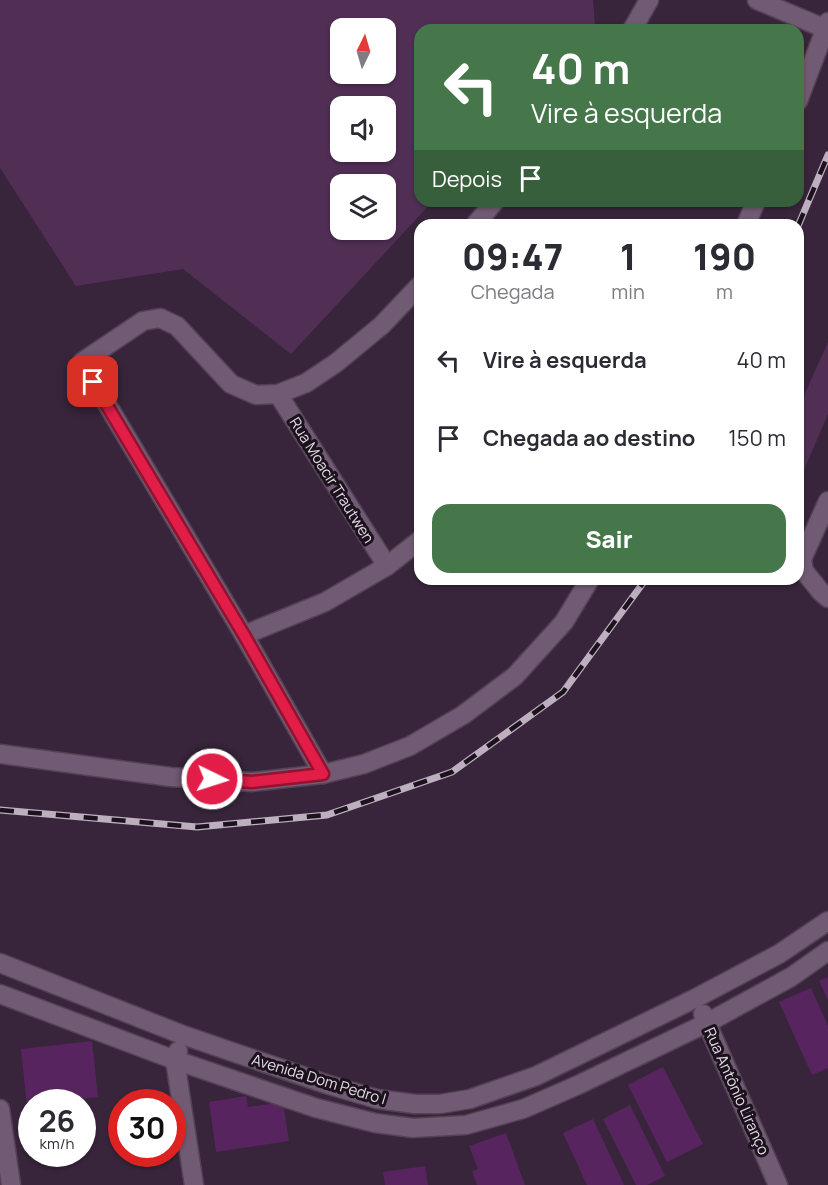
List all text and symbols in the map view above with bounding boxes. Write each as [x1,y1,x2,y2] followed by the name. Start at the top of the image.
[330,18,396,84] north arrow
[330,18,396,240] map controls
[531,39,630,97] text: 40 m
[432,48,510,126] icon: left
[531,94,722,131] text: Vire à esquerda
[330,96,396,162] button: sound
[514,162,547,195] icon: arrive
[432,164,502,194] text: Depois
[330,174,396,240] button: layers
[462,232,563,281] text: 09:47
[620,232,636,281] text: 1
[693,232,756,281] text: 190
[471,278,555,305] text: Chegada
[611,278,645,305] text: min
[716,278,733,305] text: m
[432,344,465,377] icon: left
[483,345,647,375] text: Vire à esquerda
[737,345,786,375] text: 40 m
[67,356,118,407] pin
[76,365,109,398] icon: arrive
[285,413,379,547] street label: Rua Moacir Trautwen
[432,422,465,455] icon: arrive
[483,423,695,453] text: Chegada ao destino
[728,423,786,453] text: 150 m
[432,504,786,573] button: Sair
[180,747,244,811] position arrow
[699,1024,775,1158] street label: Rua Antônio Liranço
[249,1049,389,1109] street label: Avenida Dom Pedro I
[108,1089,186,1167] speed limit sign: 30
[39,1100,75,1141] text: 26
[40,1133,74,1154] text: km/h

